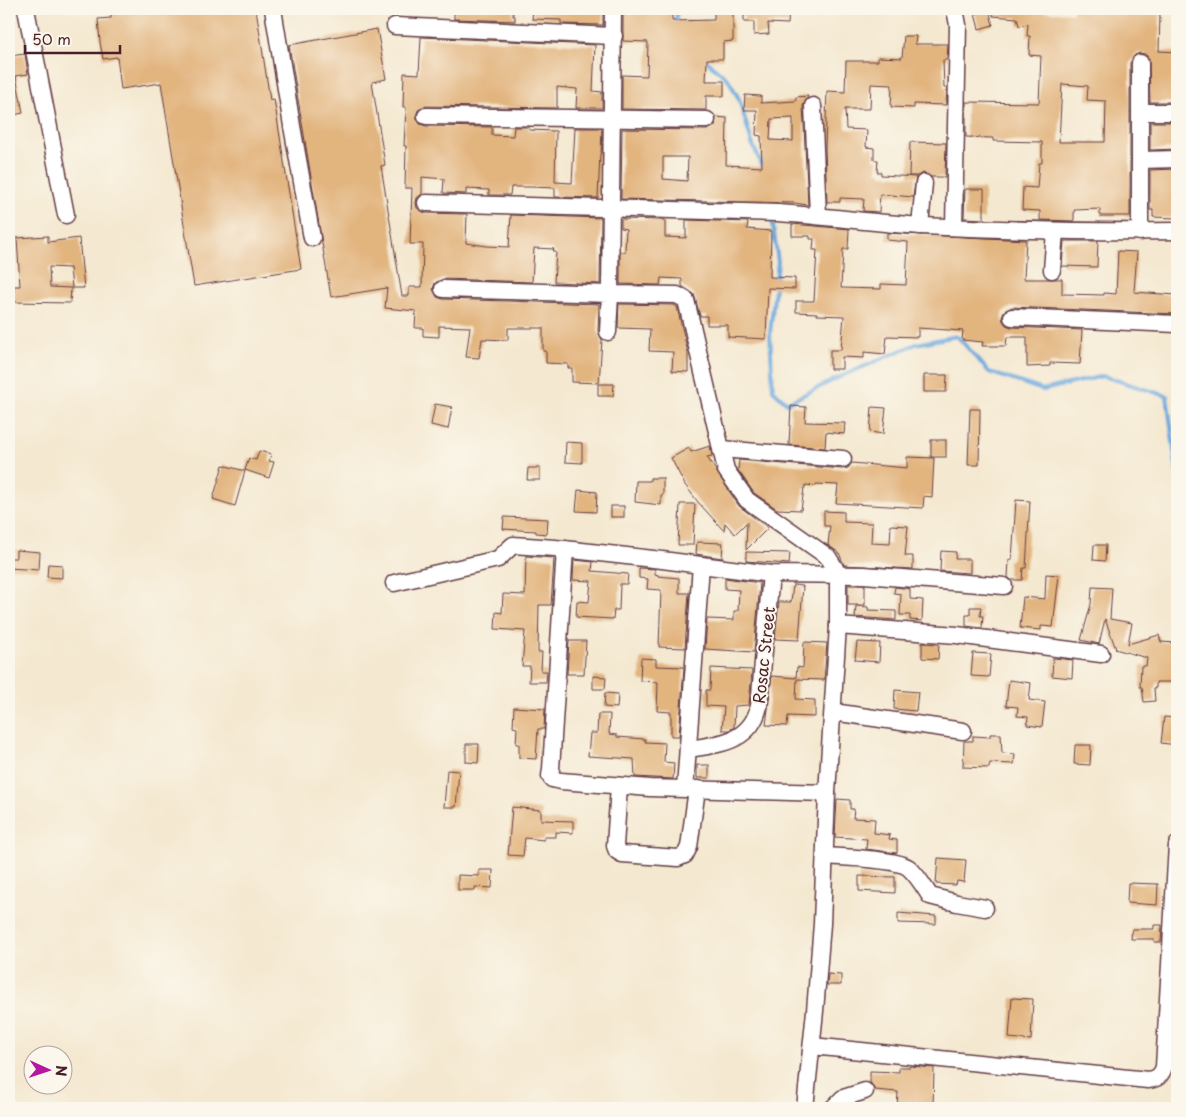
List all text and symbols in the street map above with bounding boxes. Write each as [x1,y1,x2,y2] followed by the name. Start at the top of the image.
[25,22,120,54] scale bar
[32,27,71,50] text: 50 m
[746,605,780,705] street label: Rosac Street
[22,1044,72,1094] north arrow
[51,1065,72,1077] text: N

